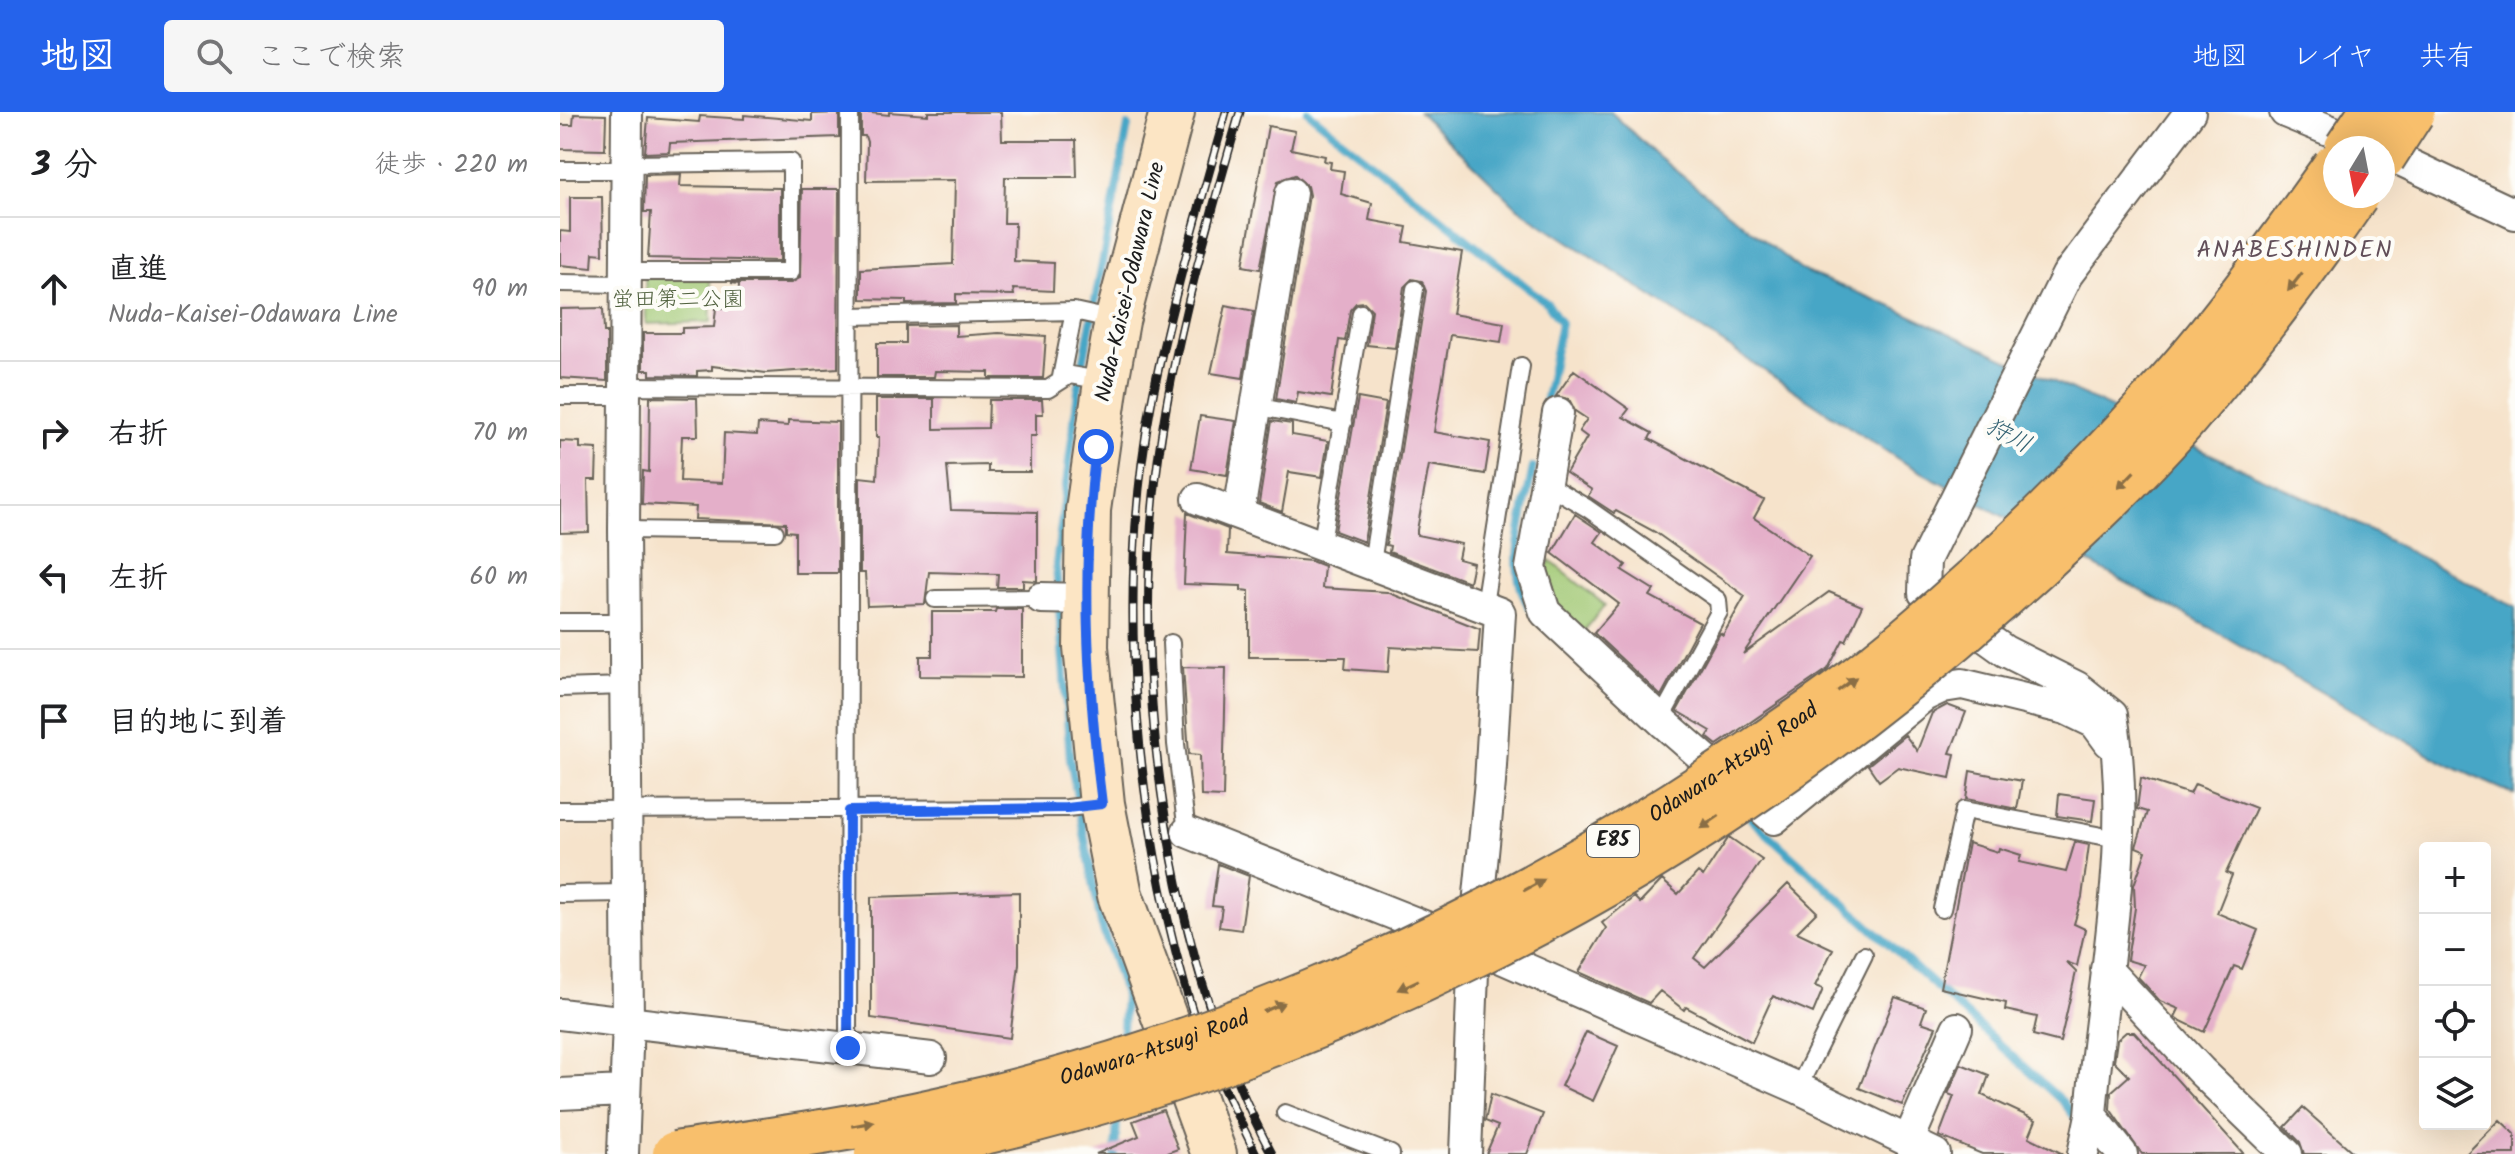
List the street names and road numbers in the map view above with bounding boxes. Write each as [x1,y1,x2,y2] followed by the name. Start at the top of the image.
[1086,158,1176,405] street label: Nuda-Kaisei-Odawara Line
[1642,693,1827,833] street label: Odawara-Atsugi Road
[1587,825,1639,857] road number: E85
[1056,1000,1256,1096] street label: Odawara-Atsugi Road

